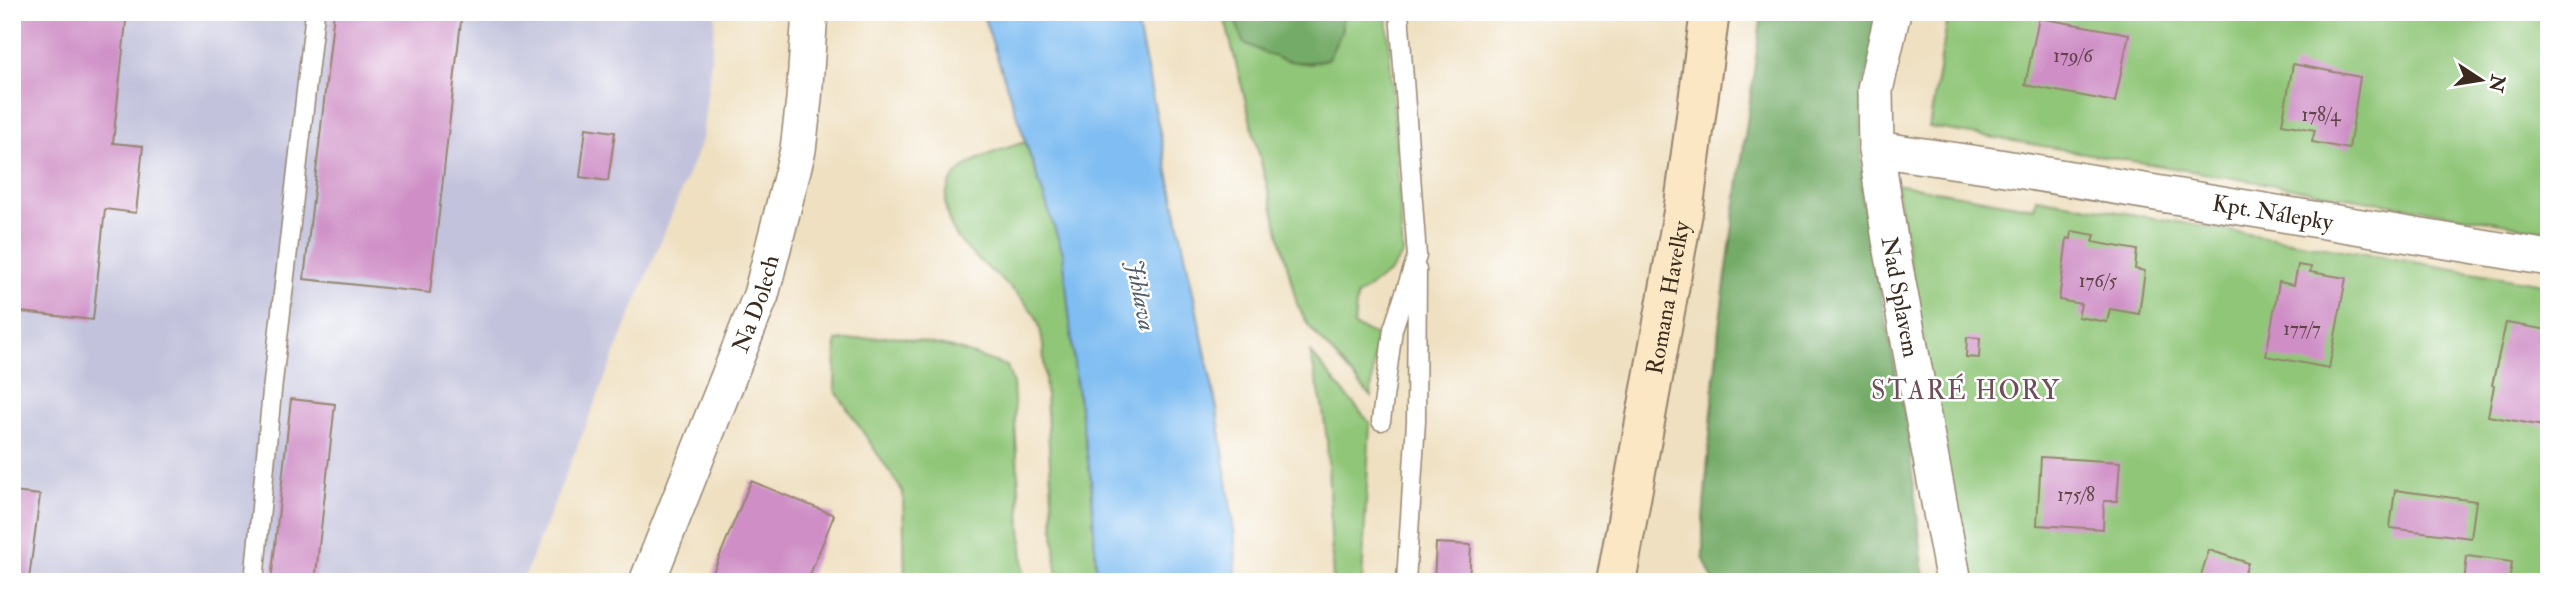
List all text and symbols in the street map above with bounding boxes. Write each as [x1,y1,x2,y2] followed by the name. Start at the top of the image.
[2053,44,2094,68] house number: 179/6
[2446,46,2516,116] north arrow
[2483,72,2510,95] text: N
[2301,103,2341,127] house number: 178/4
[2210,189,2336,237] street label: Kpt. Nálepky
[1640,218,1696,377] street label: Romana Havelky
[1875,234,1926,360] street label: Nad Splavem
[726,252,786,357] street label: Na Dolech
[1118,257,1163,333] water label: Jihlava
[2079,269,2118,293] house number: 176/5
[2283,317,2321,341] house number: 177/7
[1871,373,2061,407] district label: STARÉ HORY
[2057,483,2095,507] house number: 175/8

